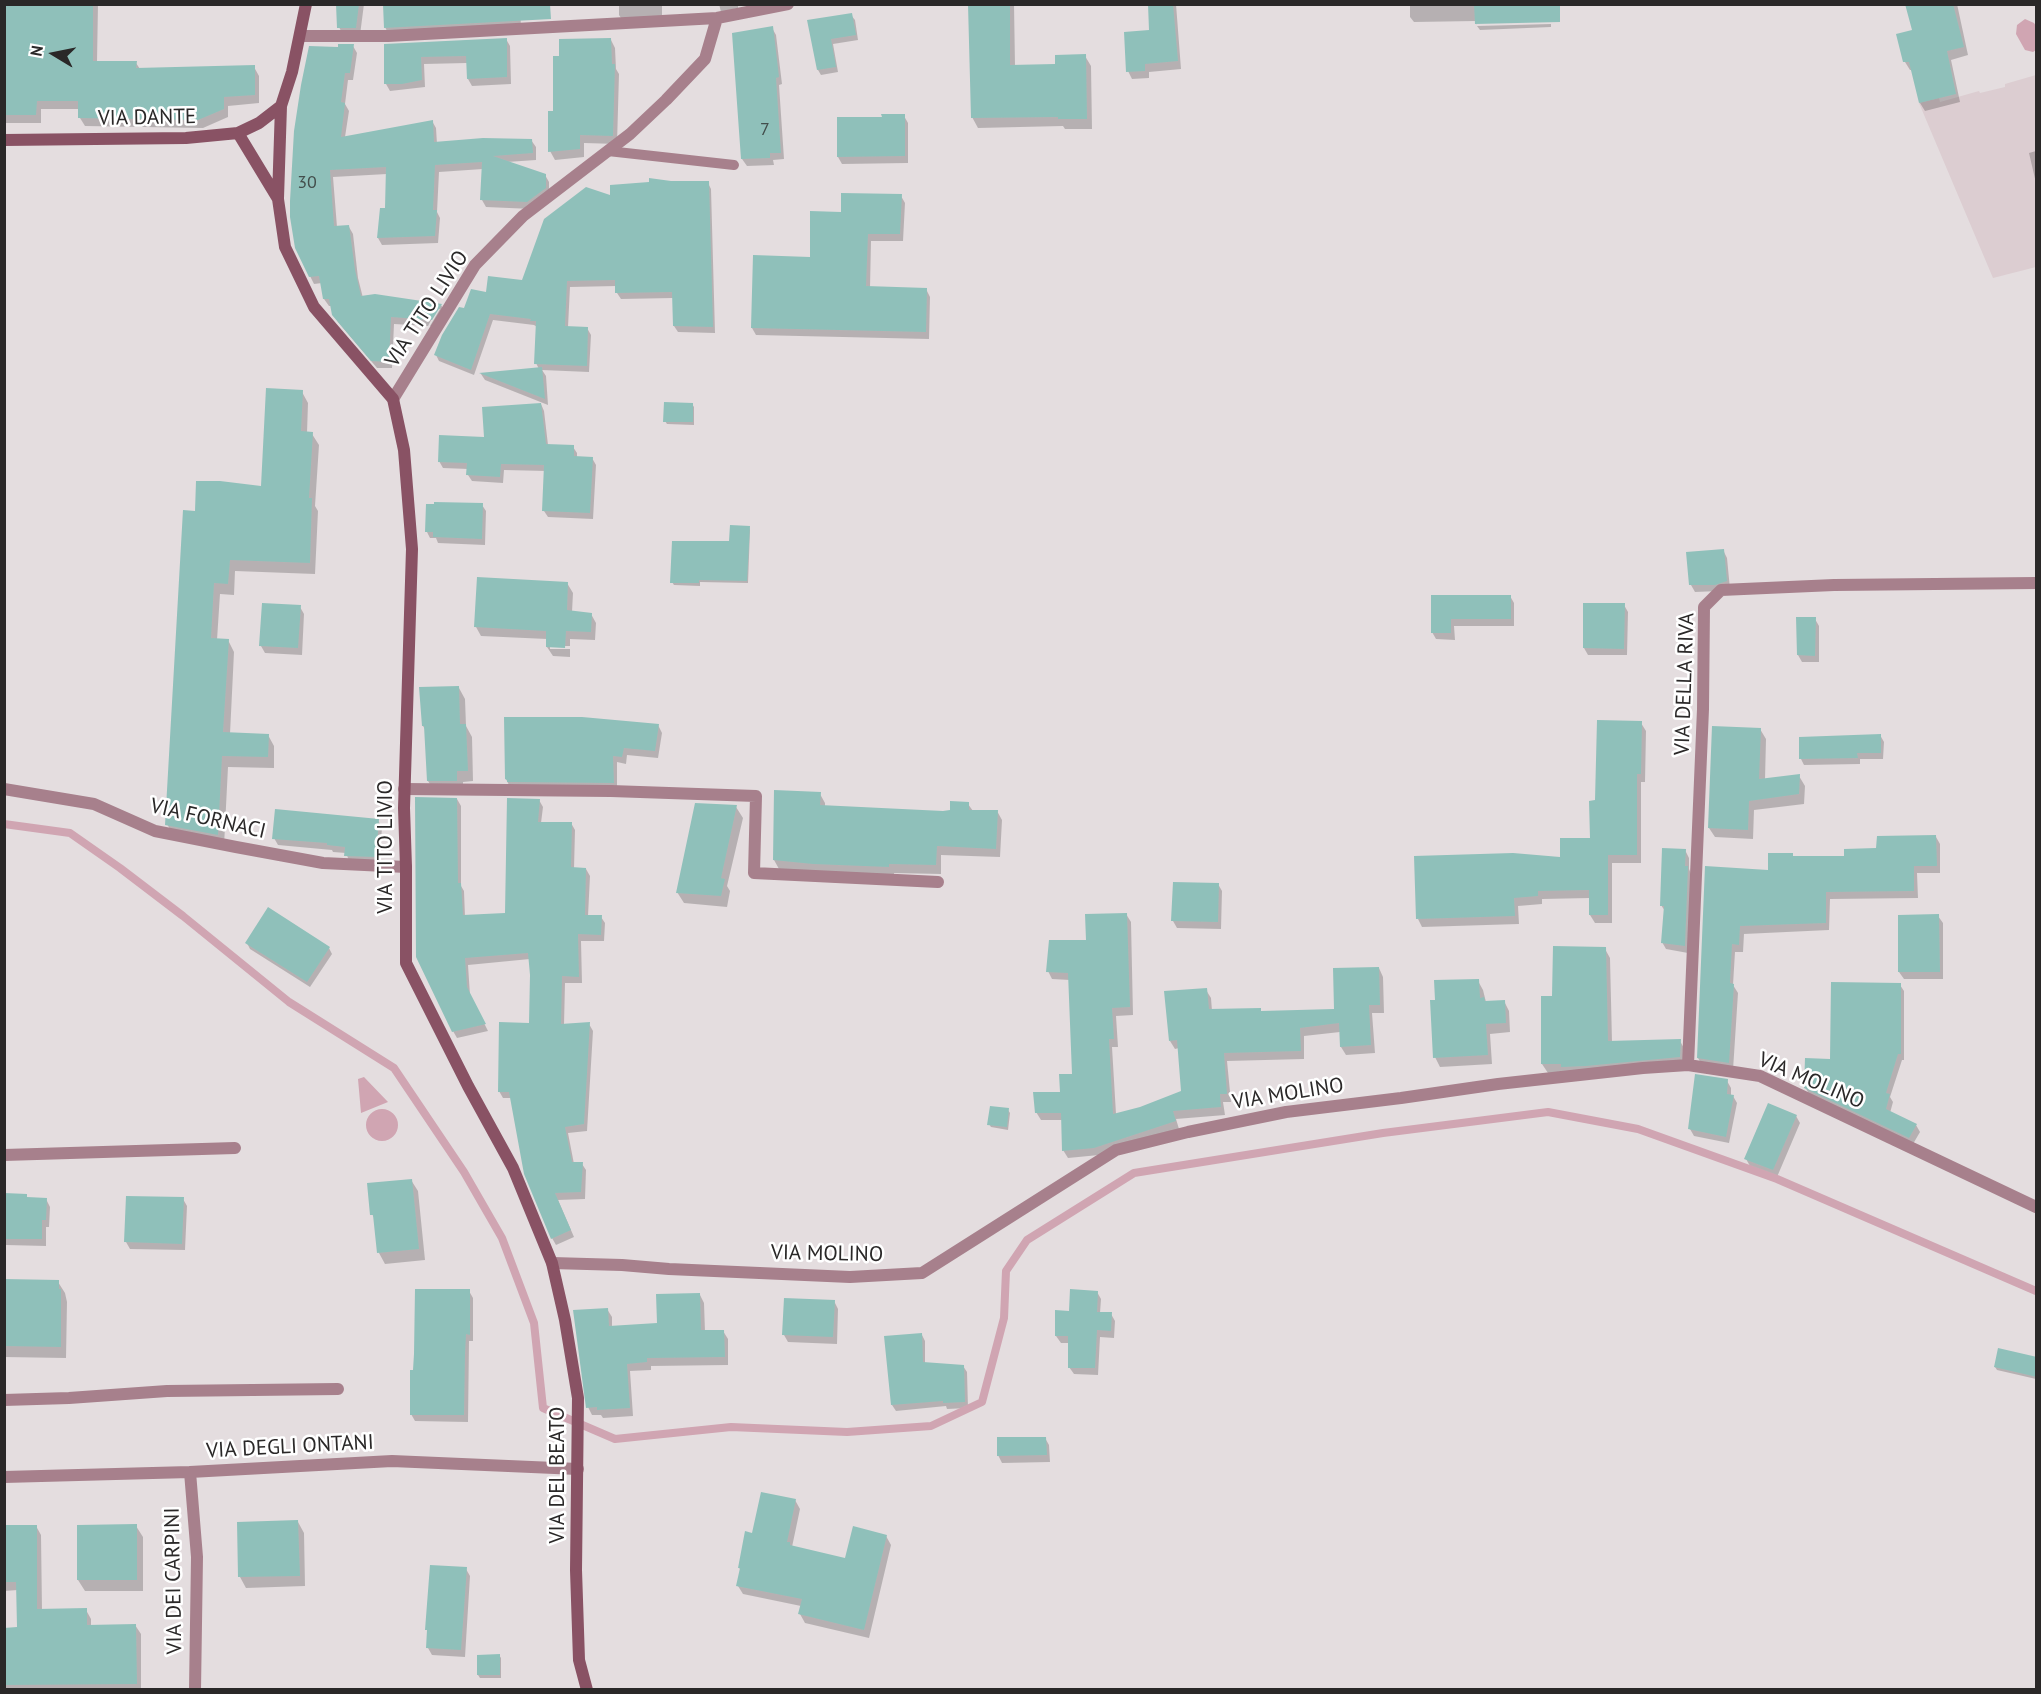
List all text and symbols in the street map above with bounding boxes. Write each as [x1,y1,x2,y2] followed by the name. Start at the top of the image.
[24,24,84,84] north arrow
[26,44,47,58] text: N
[98,105,196,131] street label: VIA DANTE
[760,119,770,141] house number: 7
[297,172,317,194] house number: 30
[380,246,474,372] street label: VIA TITO LIVIO
[1670,612,1700,756] street label: VIA DELLA RIVA
[373,780,399,914] street label: VIA TITO LIVIO
[148,793,268,845] street label: VIA FORNACI
[1754,1047,1868,1115] street label: VIA MOLINO
[1231,1073,1345,1115] street label: VIA MOLINO
[771,1240,883,1268] street label: VIA MOLINO
[545,1407,571,1543] street label: VIA DEL BEATO
[206,1430,374,1464] street label: VIA DEGLI ONTANI
[160,1507,188,1655] street label: VIA DEI CARPINI

